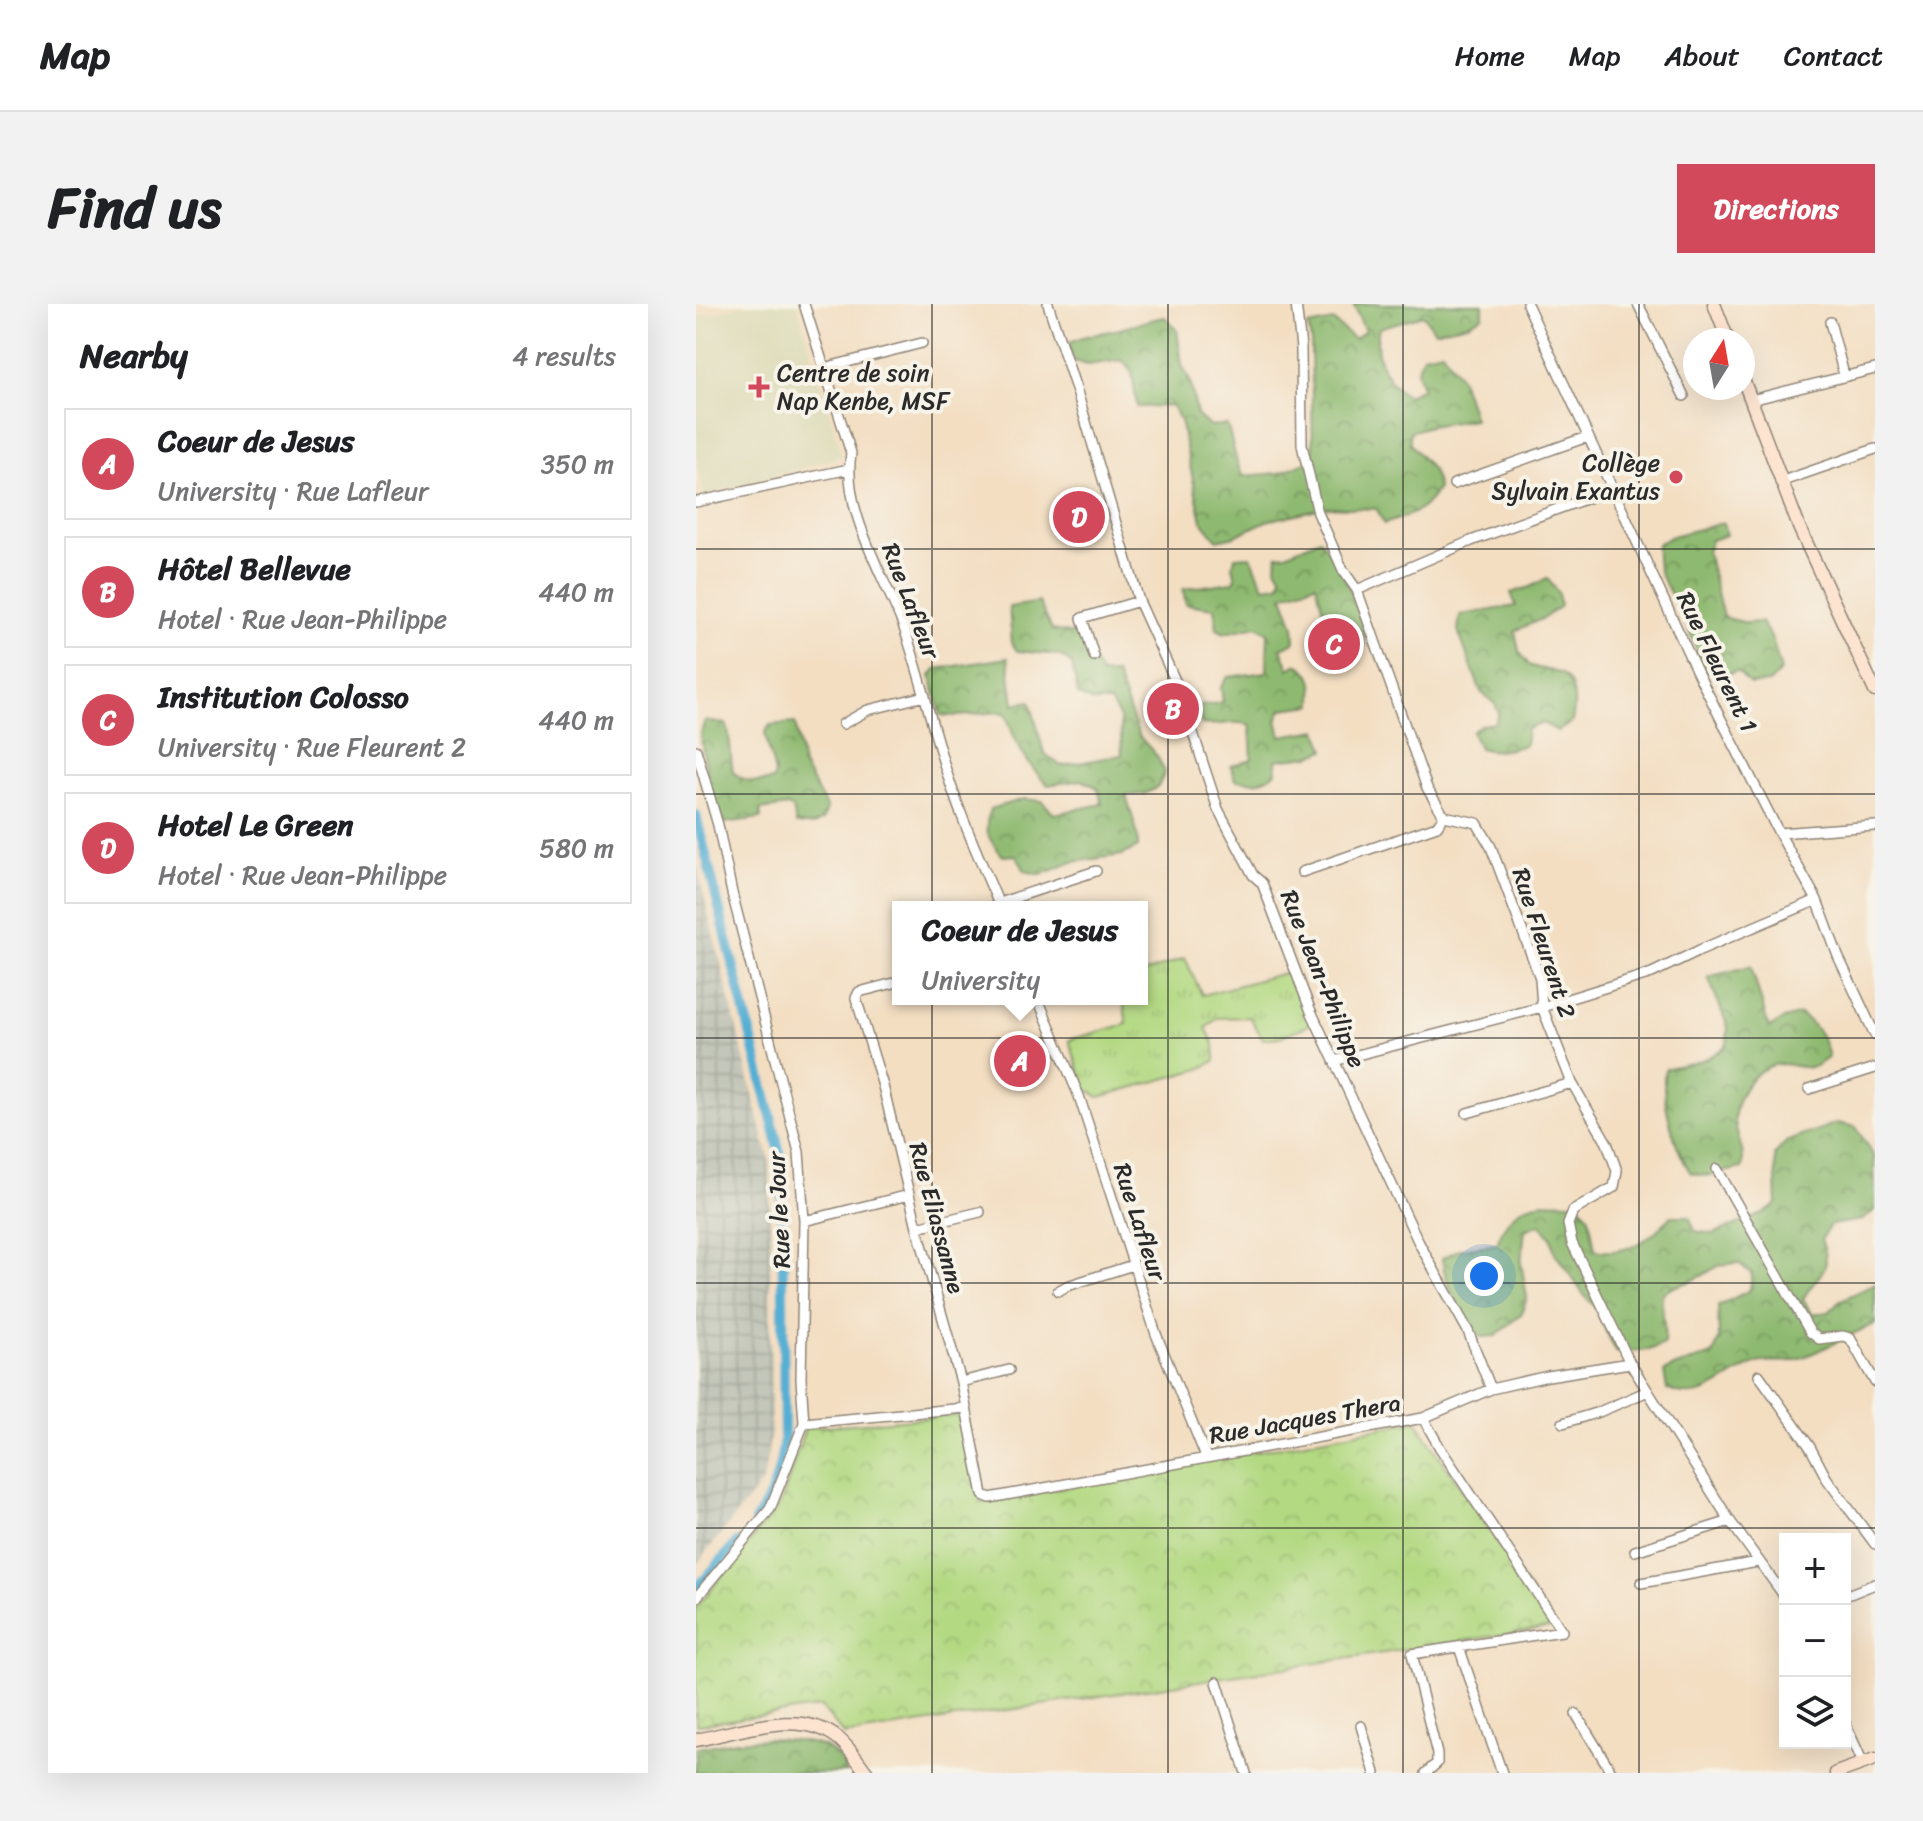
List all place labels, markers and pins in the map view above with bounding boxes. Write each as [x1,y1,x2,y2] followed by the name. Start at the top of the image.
[777,352,951,422] place label: Centre de soin Nap Kenbe, MSF
[748,376,770,398] marker: Centre de soin Nap Kenbe, MSF
[1492,442,1660,512] place label: Collège Sylvain Exantus
[1667,468,1685,486] marker: Collège Sylvain Exantus
[1053,487,1105,547] pin: D
[1308,614,1360,674] pin: C
[1147,679,1199,739] pin: B
[994,1031,1046,1091] pin: A

